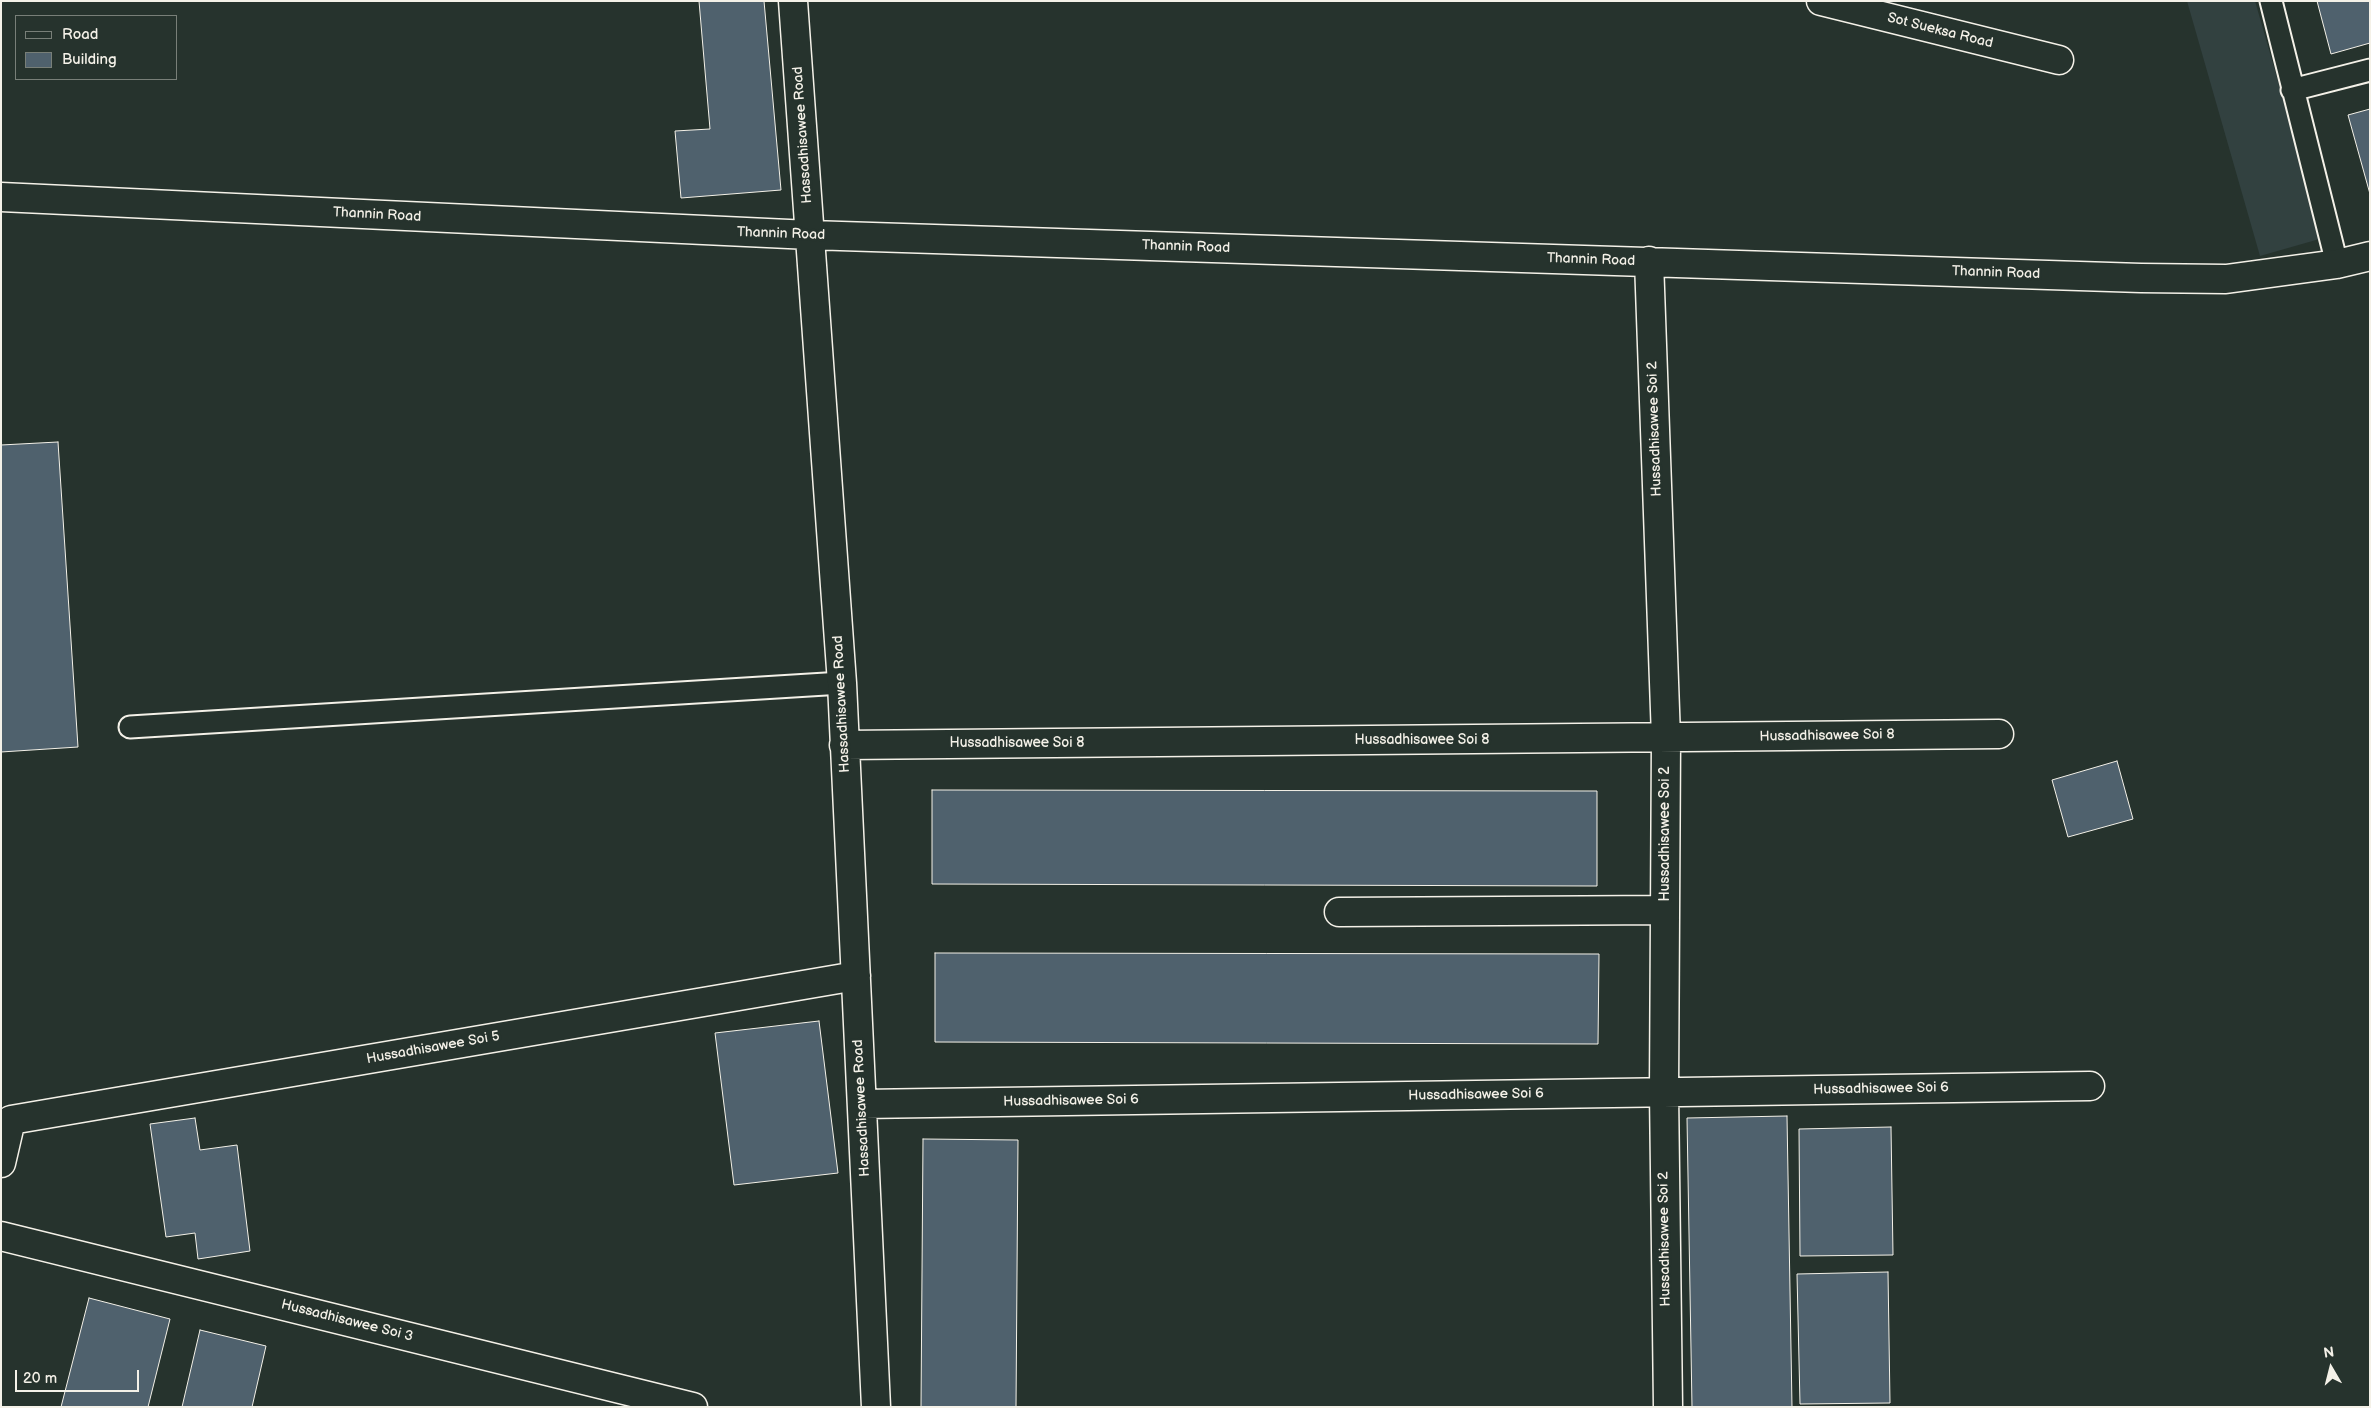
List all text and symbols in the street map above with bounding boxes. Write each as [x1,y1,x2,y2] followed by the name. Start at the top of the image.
[1885,10,1995,52] street label: Sot Sueksa Road
[15,15,178,80] legend
[62,25,98,44] text: Road
[62,50,117,69] text: Building
[790,66,816,204] street label: Hassadhisawee Road
[332,204,422,226] street label: Thannin Road
[737,224,825,244] street label: Thannin Road
[1142,237,1230,257] street label: Thannin Road
[1547,250,1635,270] street label: Thannin Road
[1952,263,2040,283] street label: Thannin Road
[1644,361,1666,497] street label: Hussadhisawee Soi 2
[830,635,854,773] street label: Hassadhisawee Road
[1759,726,1895,746] street label: Hussadhisawee Soi 8
[1354,732,1490,748] street label: Hussadhisawee Soi 8
[949,735,1085,751] street label: Hussadhisawee Soi 8
[1657,766,1673,902] street label: Hussadhisawee Soi 2
[365,1028,501,1068] street label: Hussadhisawee Soi 5
[850,1039,874,1177] street label: Hassadhisawee Road
[1813,1079,1949,1099] street label: Hussadhisawee Soi 6
[1408,1085,1544,1105] street label: Hussadhisawee Soi 6
[1003,1091,1139,1111] street label: Hussadhisawee Soi 6
[1655,1171,1675,1307] street label: Hussadhisawee Soi 2
[279,1296,415,1346] street label: Hussadhisawee Soi 3
[2306,1343,2356,1393] north arrow
[2322,1344,2335,1362] text: N
[18,1360,141,1392] scale bar
[23,1369,57,1388] text: 20 m

